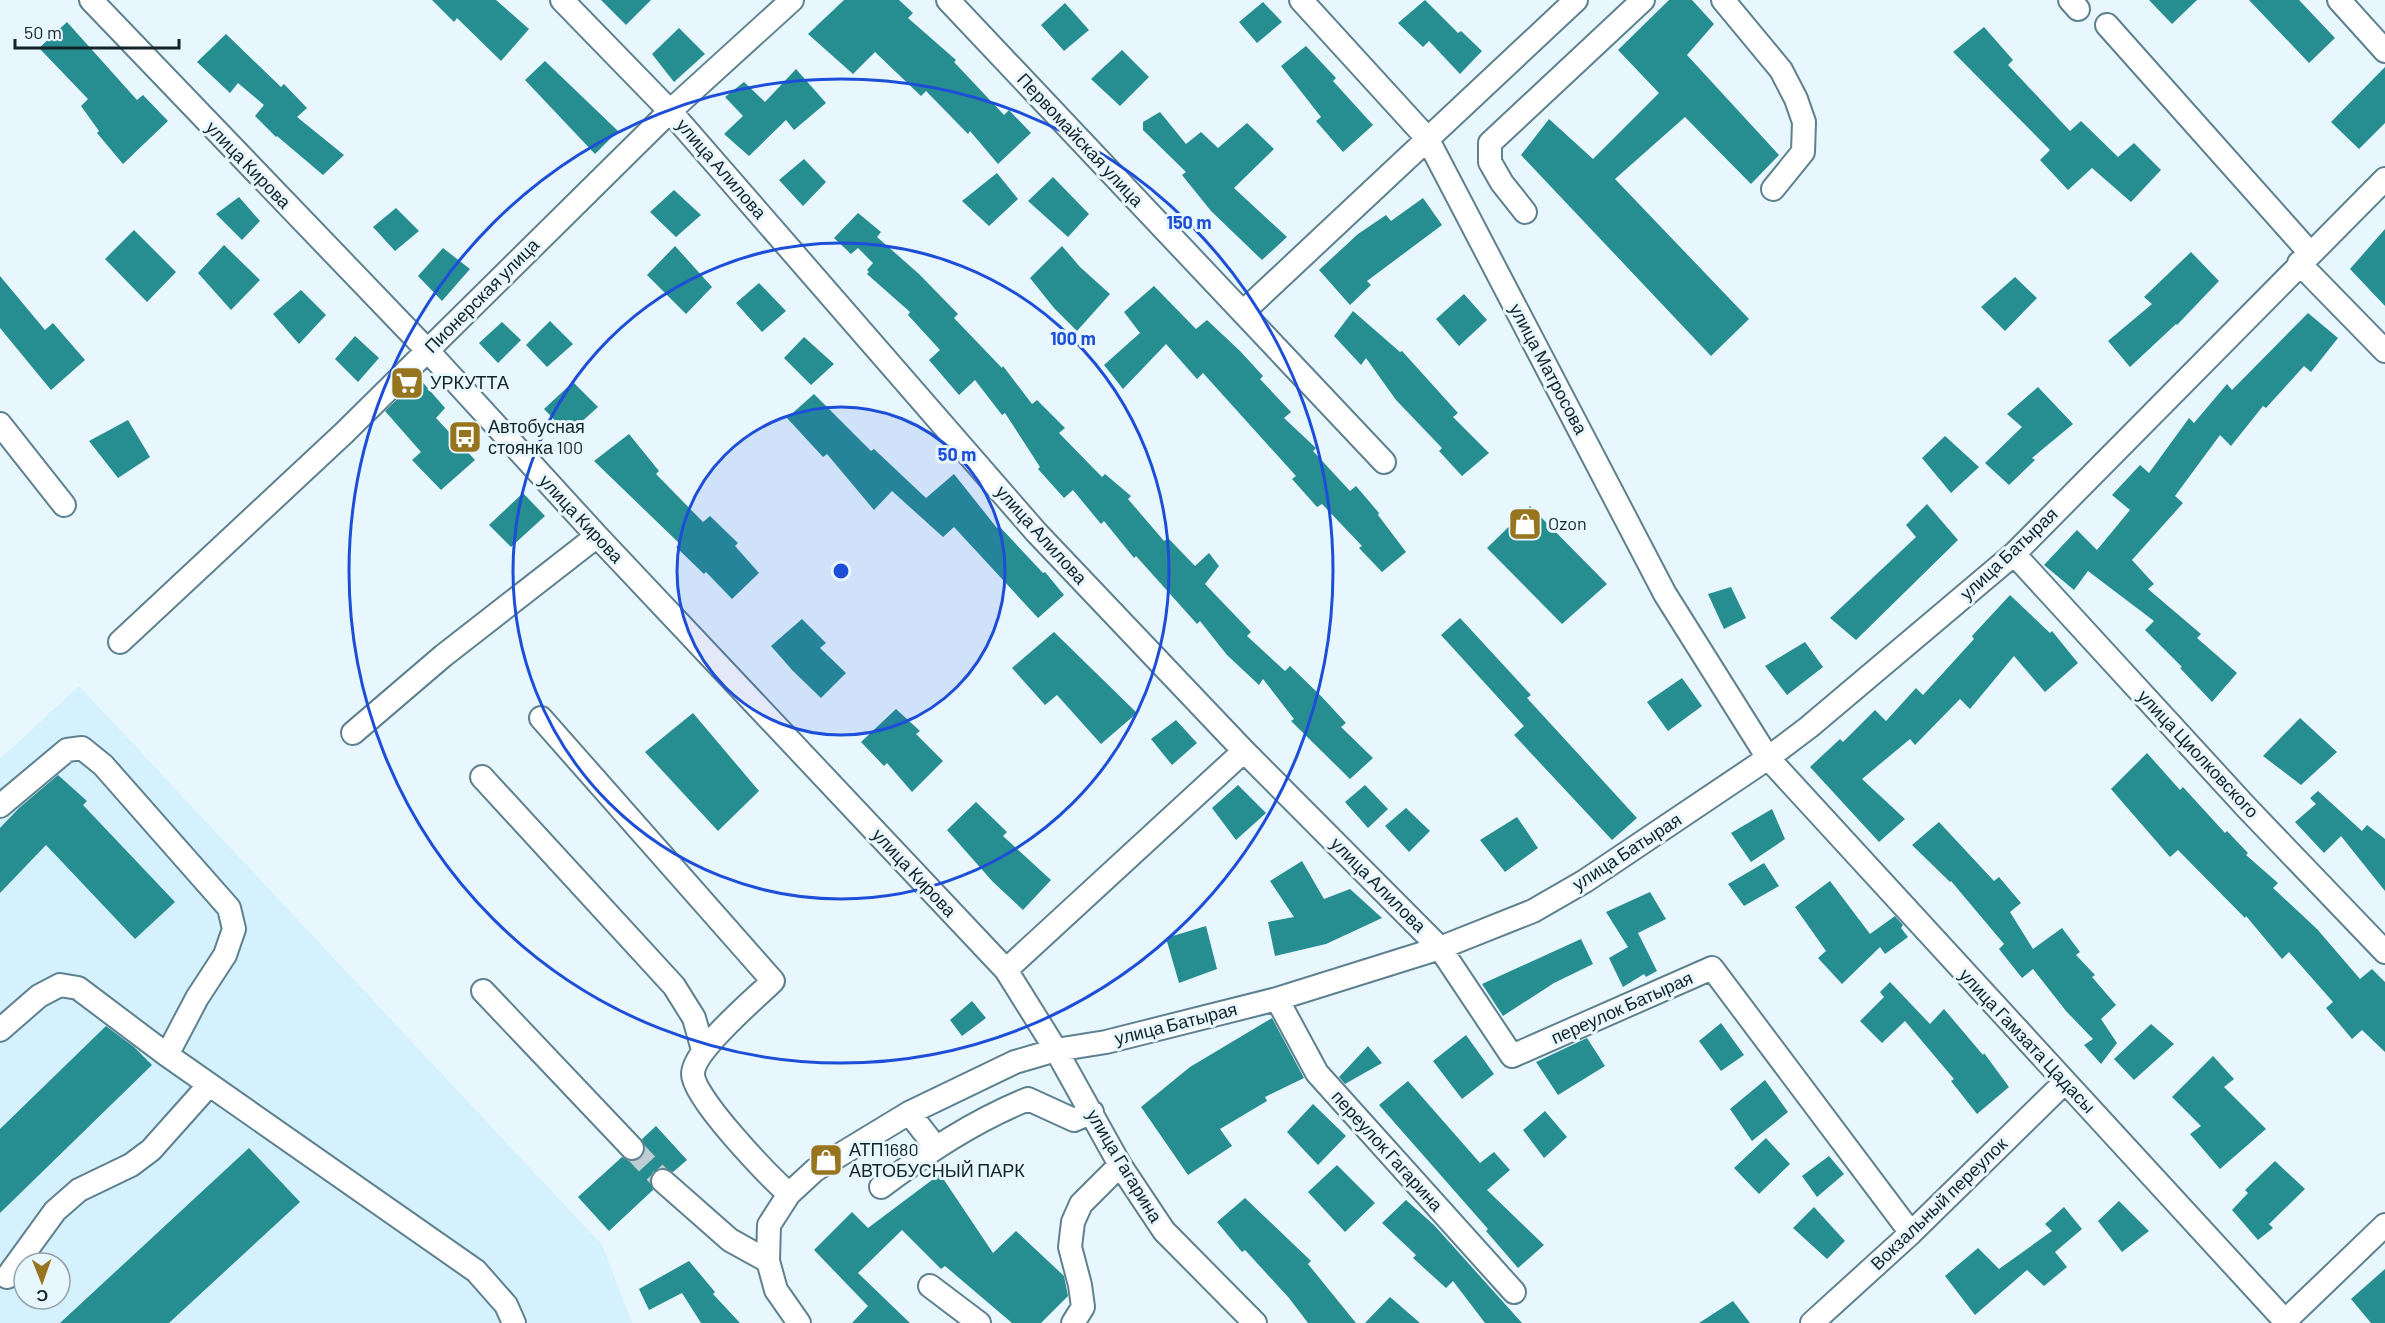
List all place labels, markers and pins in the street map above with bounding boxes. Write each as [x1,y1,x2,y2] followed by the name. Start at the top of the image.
[389,365,425,401] supermarket icon: УРКУТТА
[430,371,509,393] place label: УРКУТТА
[488,415,585,458] place label: Автобусная стоянка 100
[447,419,483,455] bus stop icon: Автобусная стоянка 100
[1507,506,1543,542] shop icon: Ozon
[1548,512,1587,534] place label: Ozon
[831,561,851,581] centre of rings
[849,1138,1025,1181] place label: АТП1680 АВТОБУСНЫЙ ПАРК
[808,1142,844,1178] shop icon: АТП1680 АВТОБУСНЫЙ ПАРК

